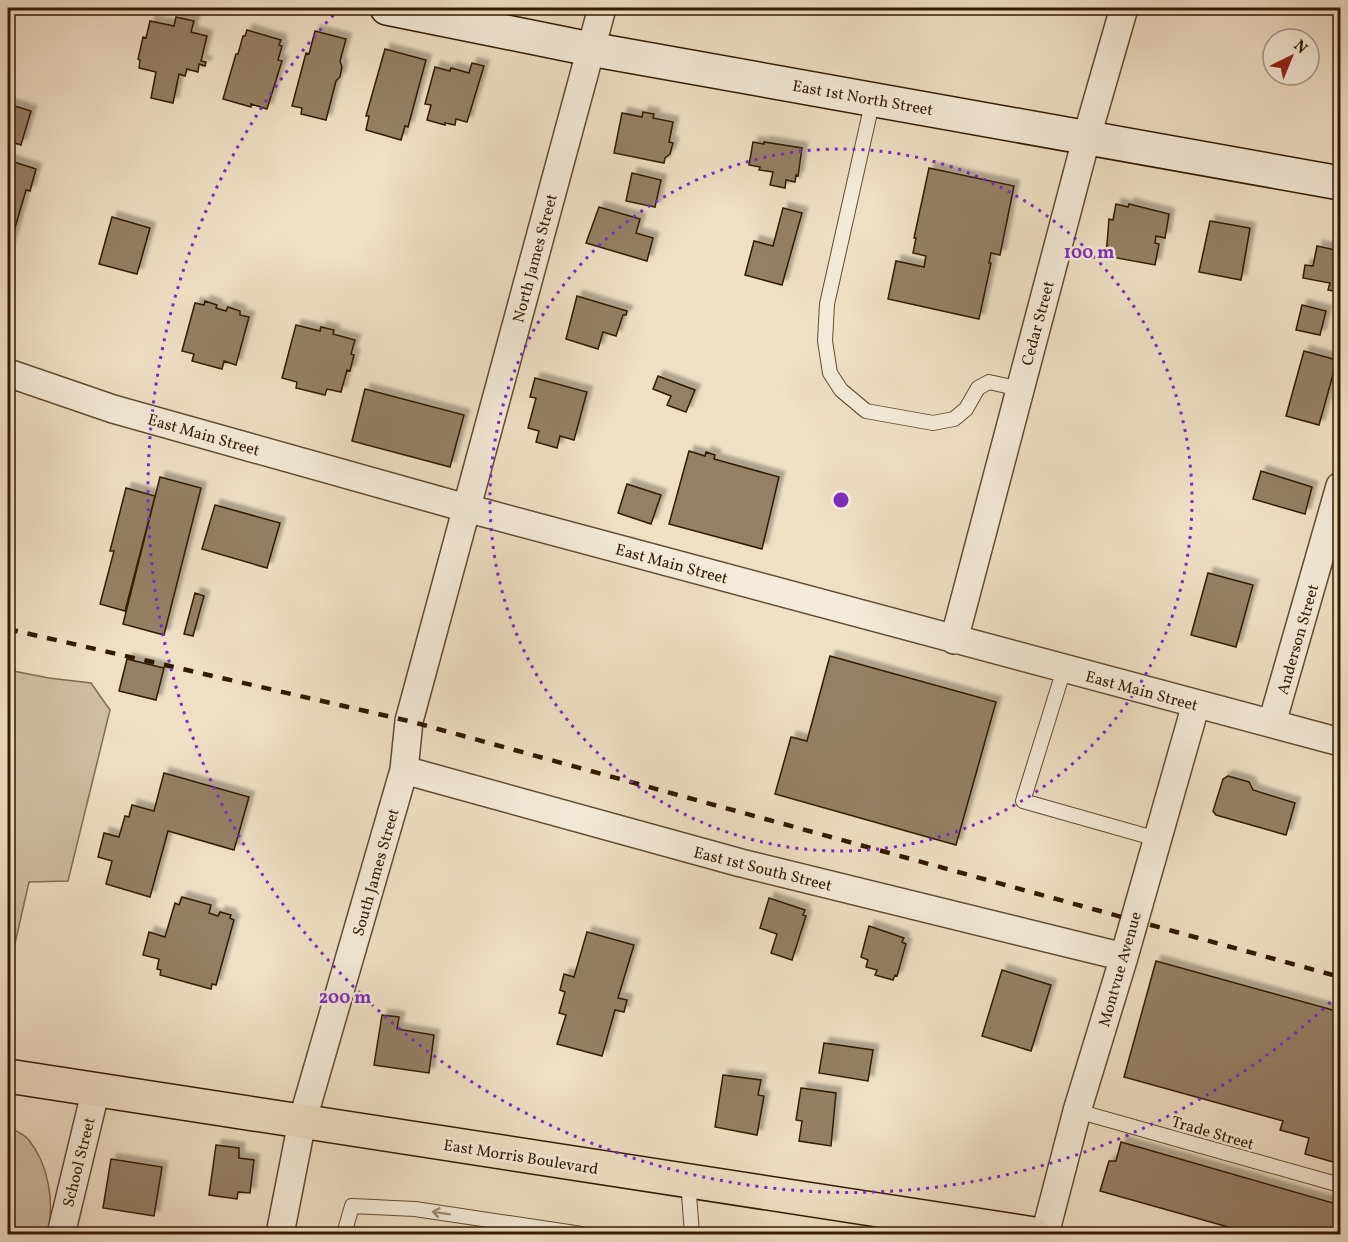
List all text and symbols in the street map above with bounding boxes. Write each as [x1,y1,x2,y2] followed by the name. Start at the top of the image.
[1261,27,1321,87] north arrow
[1288,35,1312,60] text: N
[791,76,935,122] street label: East 1st North Street
[508,191,564,325] street label: North James Street
[1064,241,1114,266] text: 100 m
[1017,278,1061,368] street label: Cedar Street
[145,409,262,463] street label: East Main Street
[831,490,851,510] centre of rings
[613,539,731,591] street label: East Main Street
[1273,581,1325,697] street label: Anderson Street
[1083,666,1201,718] street label: East Main Street
[348,806,406,939] street label: South James Street
[691,842,834,898] street label: East 1st South Street
[1094,909,1148,1030] street label: Montvue Avenue
[319,986,371,1011] text: 200 m
[1168,1112,1257,1156] street label: Trade Street
[58,1115,102,1210] street label: School Street
[442,1135,600,1181] street label: East Morris Boulevard
[432,1208,452,1219] one-way arrow

